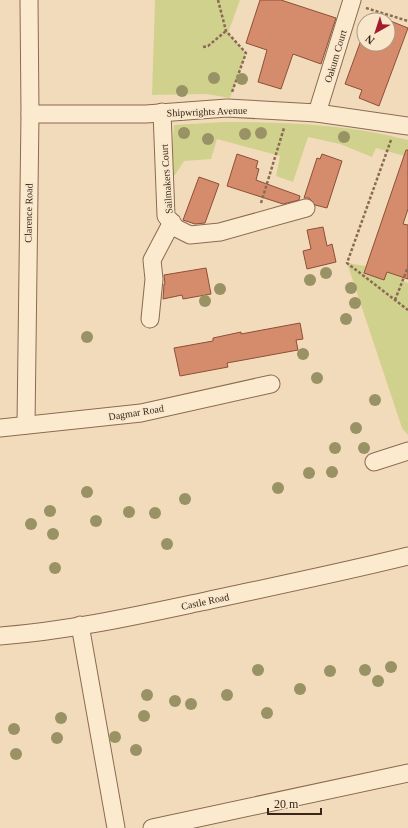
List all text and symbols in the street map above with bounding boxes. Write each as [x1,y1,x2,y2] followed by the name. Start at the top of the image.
[356,12,396,52] north arrow
[322,28,349,84] street label: Oakum Court
[363,33,377,47] text: N
[167,105,248,118] street label: Shipwrights Avenue
[159,144,174,214] street label: Sailmakers Court
[22,183,35,243] street label: Clarence Road
[108,403,165,422] street label: Dagmar Road
[180,591,230,612] street label: Castle Road
[268,790,321,816] scale bar
[274,797,299,811] text: 20 m

